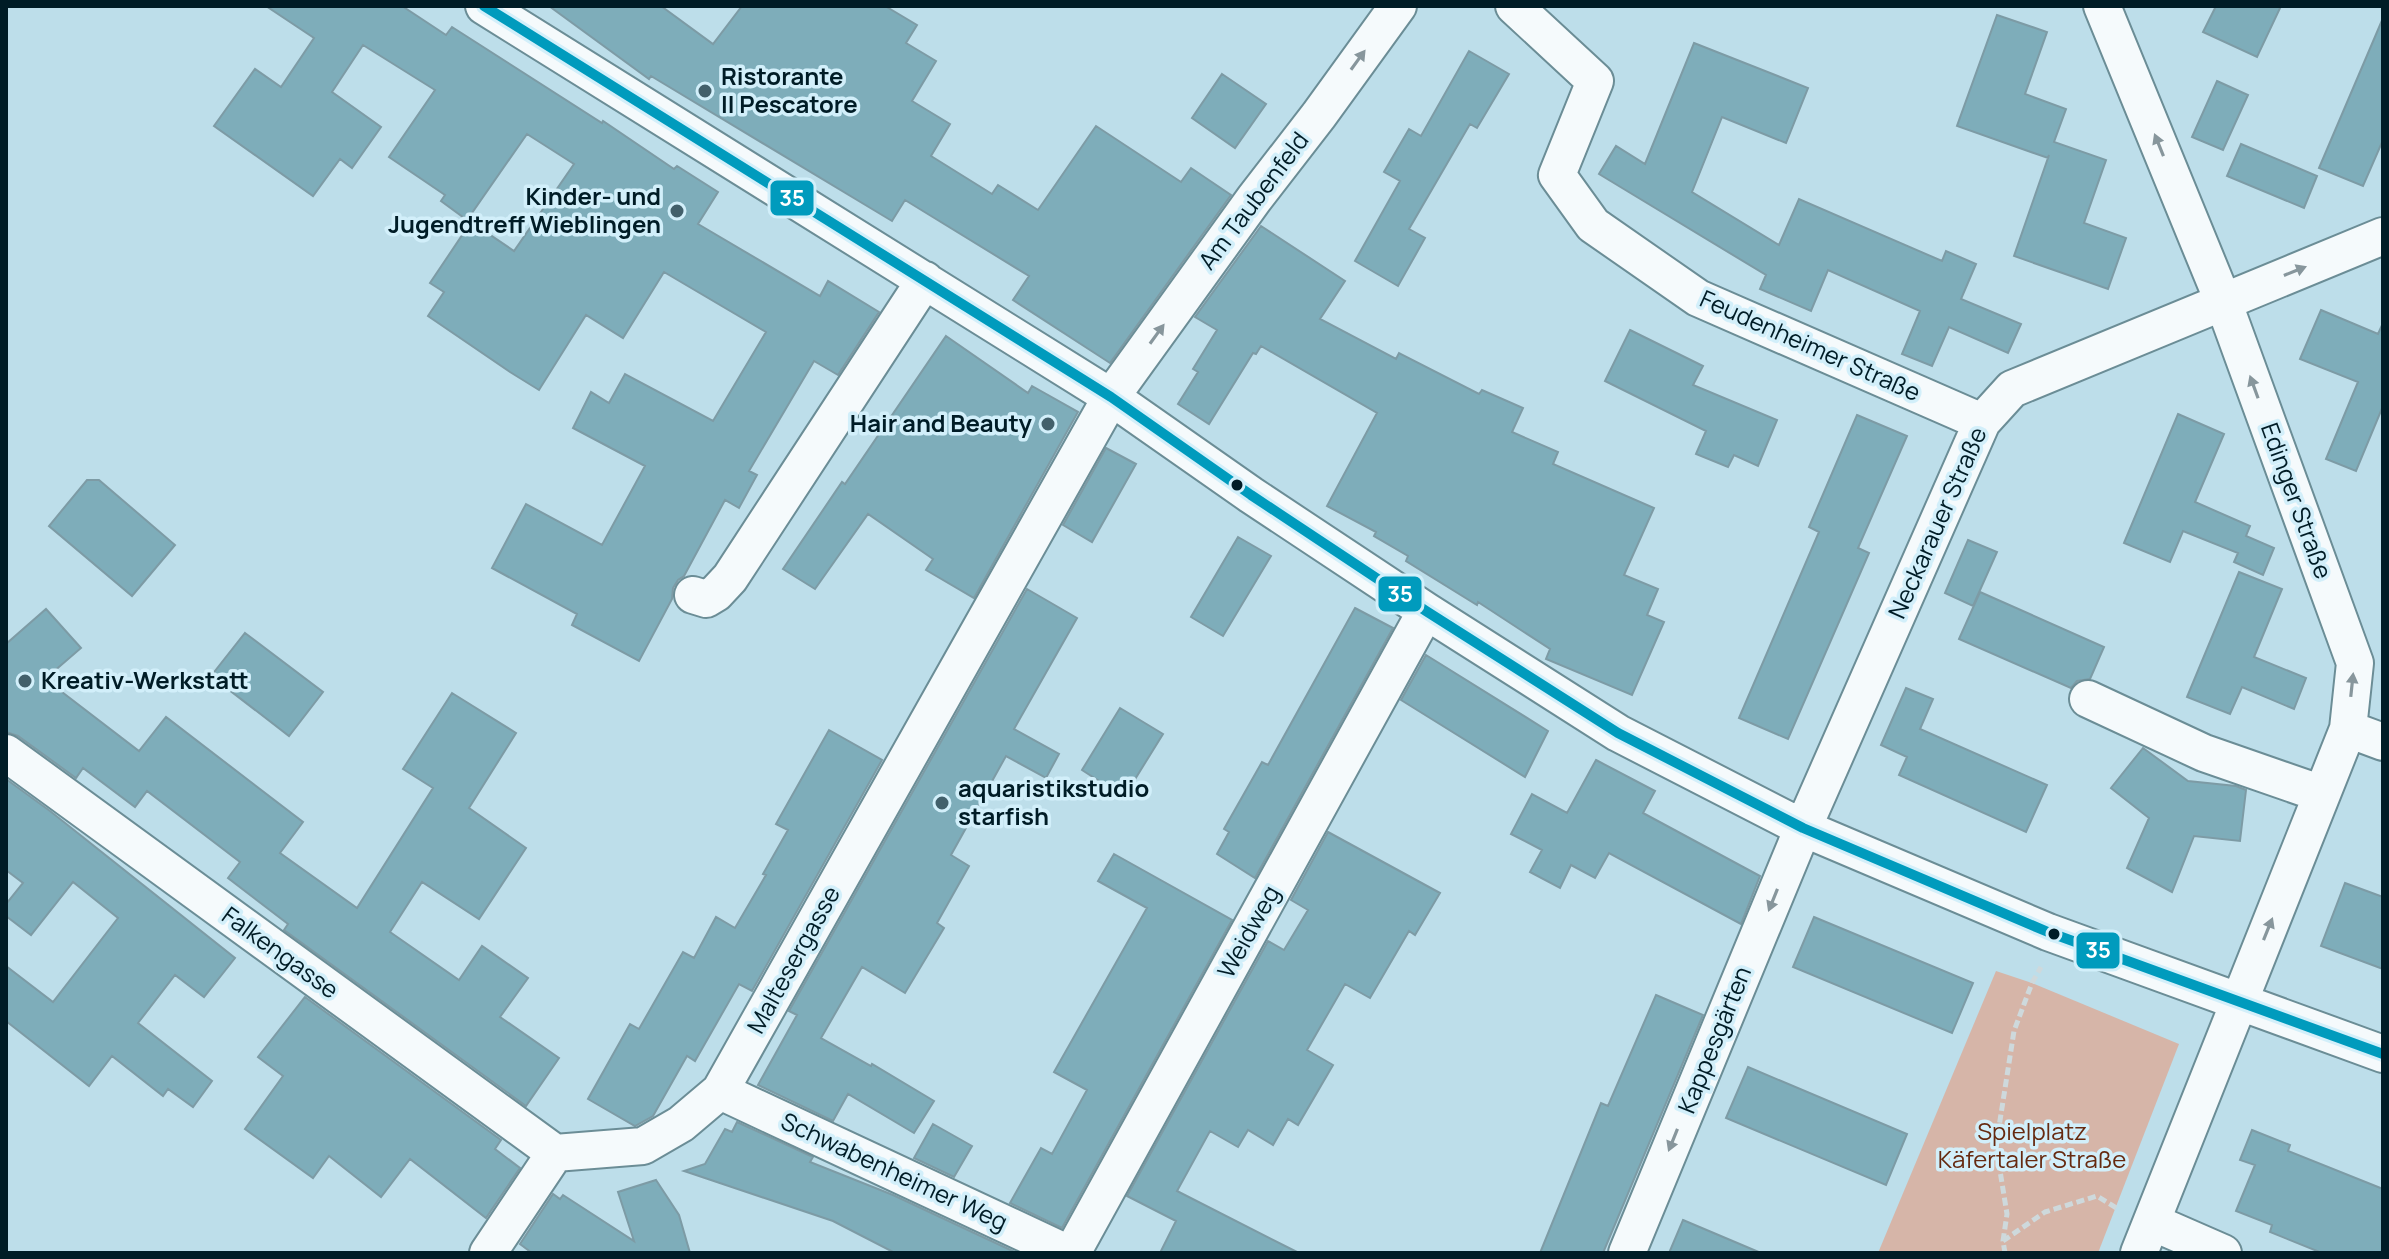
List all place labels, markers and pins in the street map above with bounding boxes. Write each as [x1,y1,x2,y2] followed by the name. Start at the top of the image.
[721,59,858,120] place label: Ristorante Il Pescatore
[696,82,714,100] marker: Ristorante Il Pescatore
[388,179,661,240] place label: Kinder- und Jugendtreff Wieblingen
[668,202,686,220] marker: Kinder- und Jugendtreff Wieblingen
[850,406,1033,439] place label: Hair and Beauty
[1039,415,1057,433] marker: Hair and Beauty
[1229,477,1245,493] unlabelled marker
[41,663,249,696] place label: Kreativ-Werkstatt
[16,672,34,690] marker: Kreativ-Werkstatt
[958,771,1149,832] place label: aquaristikstudio starfish
[933,794,951,812] marker: aquaristikstudio starfish
[2046,926,2062,942] unlabelled marker

